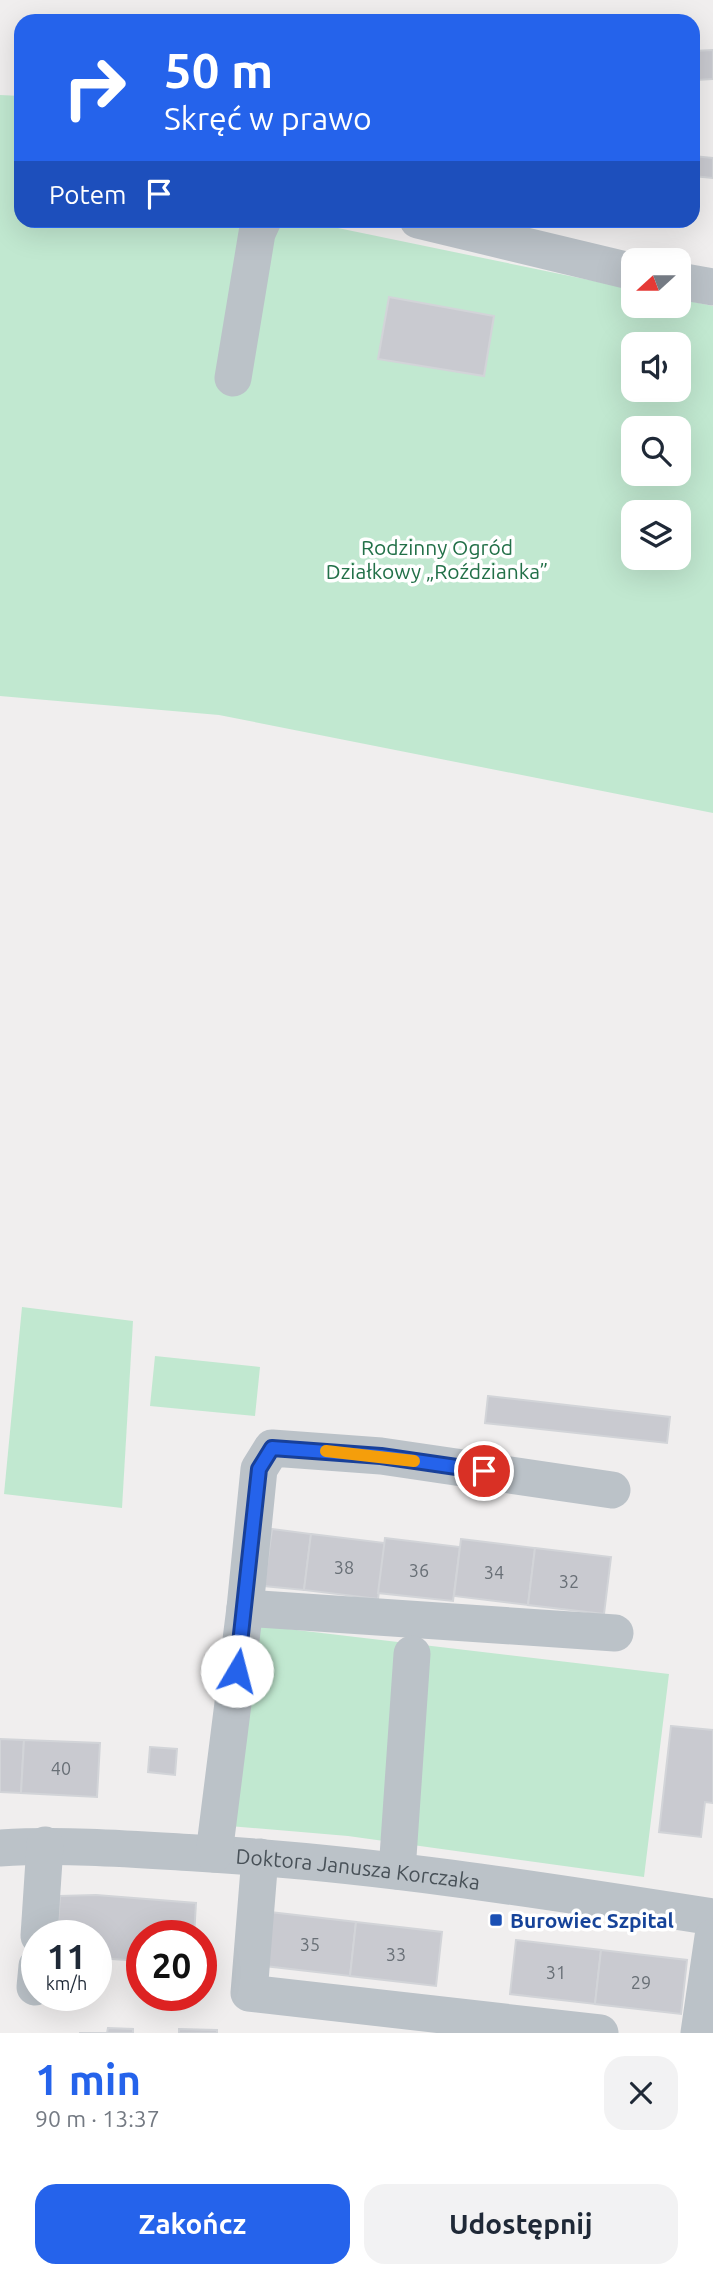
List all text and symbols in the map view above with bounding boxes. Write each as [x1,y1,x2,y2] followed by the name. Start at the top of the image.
[49,42,140,133] icon: right
[164,42,273,97] text: 50 m
[164,100,372,136] text: Skręć w prawo
[140,175,178,213] icon: arrive
[49,180,126,209] text: Potem
[621,248,691,318] north arrow
[621,248,691,570] map controls
[621,332,691,402] button: sound
[621,416,691,486] button: search
[621,500,691,570] button: layers
[326,535,548,583] park label: Rodzinny Ogród Działkowy „Roździanka”
[454,1441,514,1501] pin
[465,1452,503,1490] icon: arrive
[334,1557,354,1577] house number: 38
[409,1560,429,1580] house number: 36
[484,1562,504,1582] house number: 34
[559,1571,579,1591] house number: 32
[200,1634,274,1708] position arrow
[51,1758,71,1778] house number: 40
[235,1844,482,1894] street label: Doktora Janusza Korczaka
[510,1908,674,1932] place label: Burowiec Szpital
[488,1912,504,1928] marker: Burowiec Szpital
[126,1920,217,2011] speed limit sign: 20
[300,1934,320,1954] house number: 35
[47,1936,86,1976] text: 11
[386,1944,406,1964] house number: 33
[546,1962,566,1982] house number: 31
[631,1972,651,1992] house number: 29
[46,1973,87,1993] text: km/h
[35,2056,141,2103] text: 1 min
[604,2056,678,2130] button: close
[35,2106,160,2131] text: 90 m · 13:37
[35,2184,350,2264] button: Zakończ
[364,2184,678,2264] button: Udostępnij

